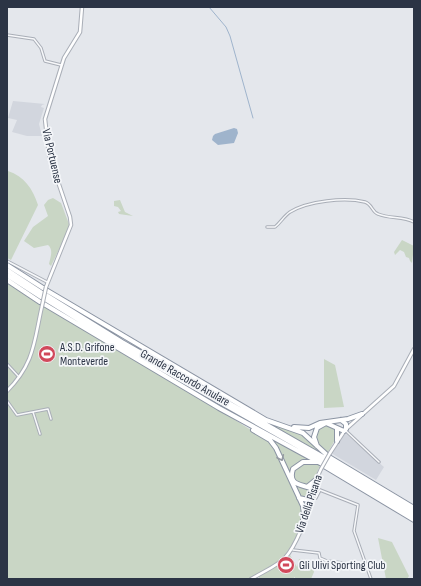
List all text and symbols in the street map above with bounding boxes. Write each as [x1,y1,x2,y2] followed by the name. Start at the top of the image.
[38,127,66,185] street label: Via Portuense
[59,340,115,369] place label: A.S.D. Grifone Monteverde
[37,344,57,364] sports icon: A.S.D. Grifone Monteverde
[138,346,233,410] street label: Grande Raccordo Anulare
[276,453,284,461] one-way arrow
[292,472,326,535] street label: Via della Pisana
[276,555,296,575] sports icon: Gli Ulivi Sporting Club
[299,558,386,573] place label: Gli Ulivi Sporting Club

